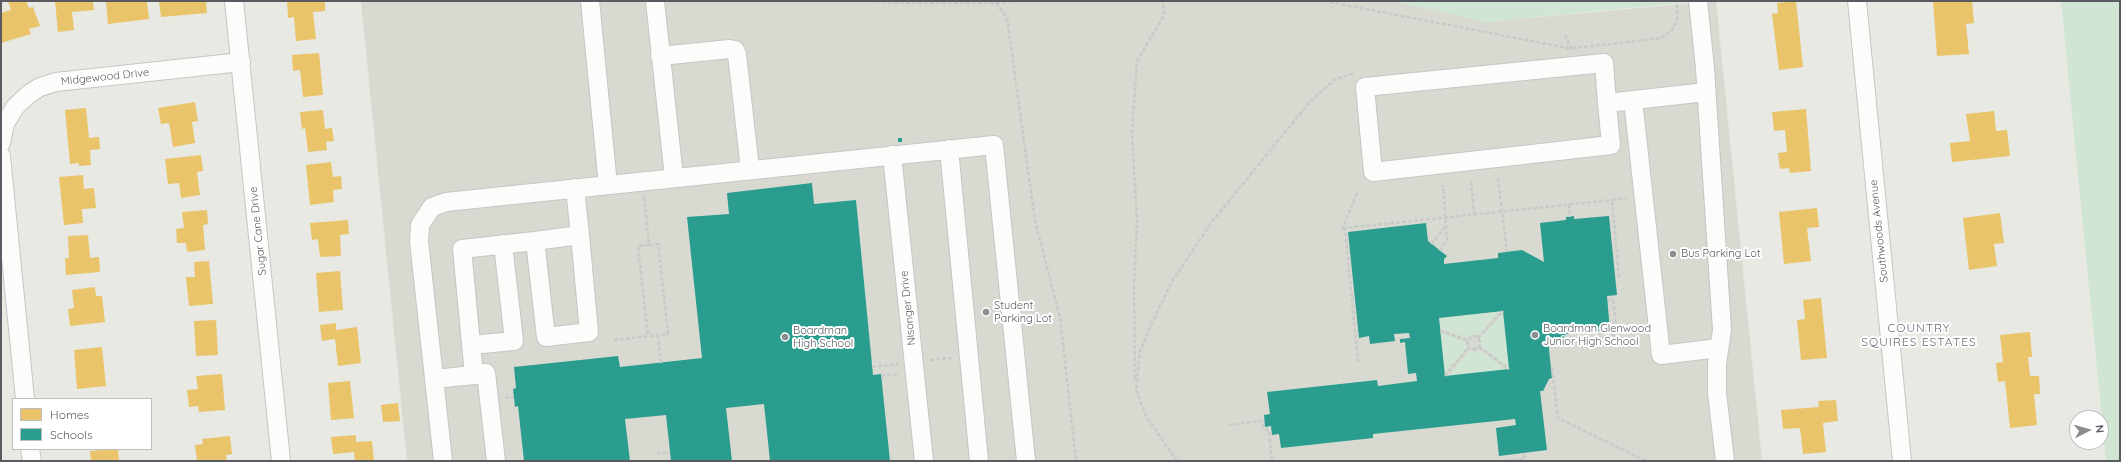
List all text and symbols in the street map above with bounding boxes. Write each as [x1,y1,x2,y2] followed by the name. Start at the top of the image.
[60,66,150,88] street label: Midgewood Drive
[1867,179,1891,283] street label: Southwoods Avenue
[247,186,269,276] street label: Sugar Cane Drive
[1681,247,1761,261] place label: Bus Parking Lot
[1668,249,1678,259] marker: Bus Parking Lot
[898,270,918,346] street label: Nisonger Drive
[994,299,1052,325] place label: Student Parking Lot
[981,307,991,317] marker: Student Parking Lot
[1861,321,1977,349] district label: COUNTRY SQUIRES ESTATES
[1543,322,1651,348] place label: Boardman Glenwood Junior High School
[793,324,853,350] place label: Boardman High School
[1530,330,1540,340] marker: Boardman Glenwood Junior High School
[780,332,790,342] marker: Boardman High School
[12,398,152,450] legend
[50,407,89,422] text: Homes
[2069,410,2109,450] north arrow
[2093,424,2107,434] text: N
[50,427,93,442] text: Schools

